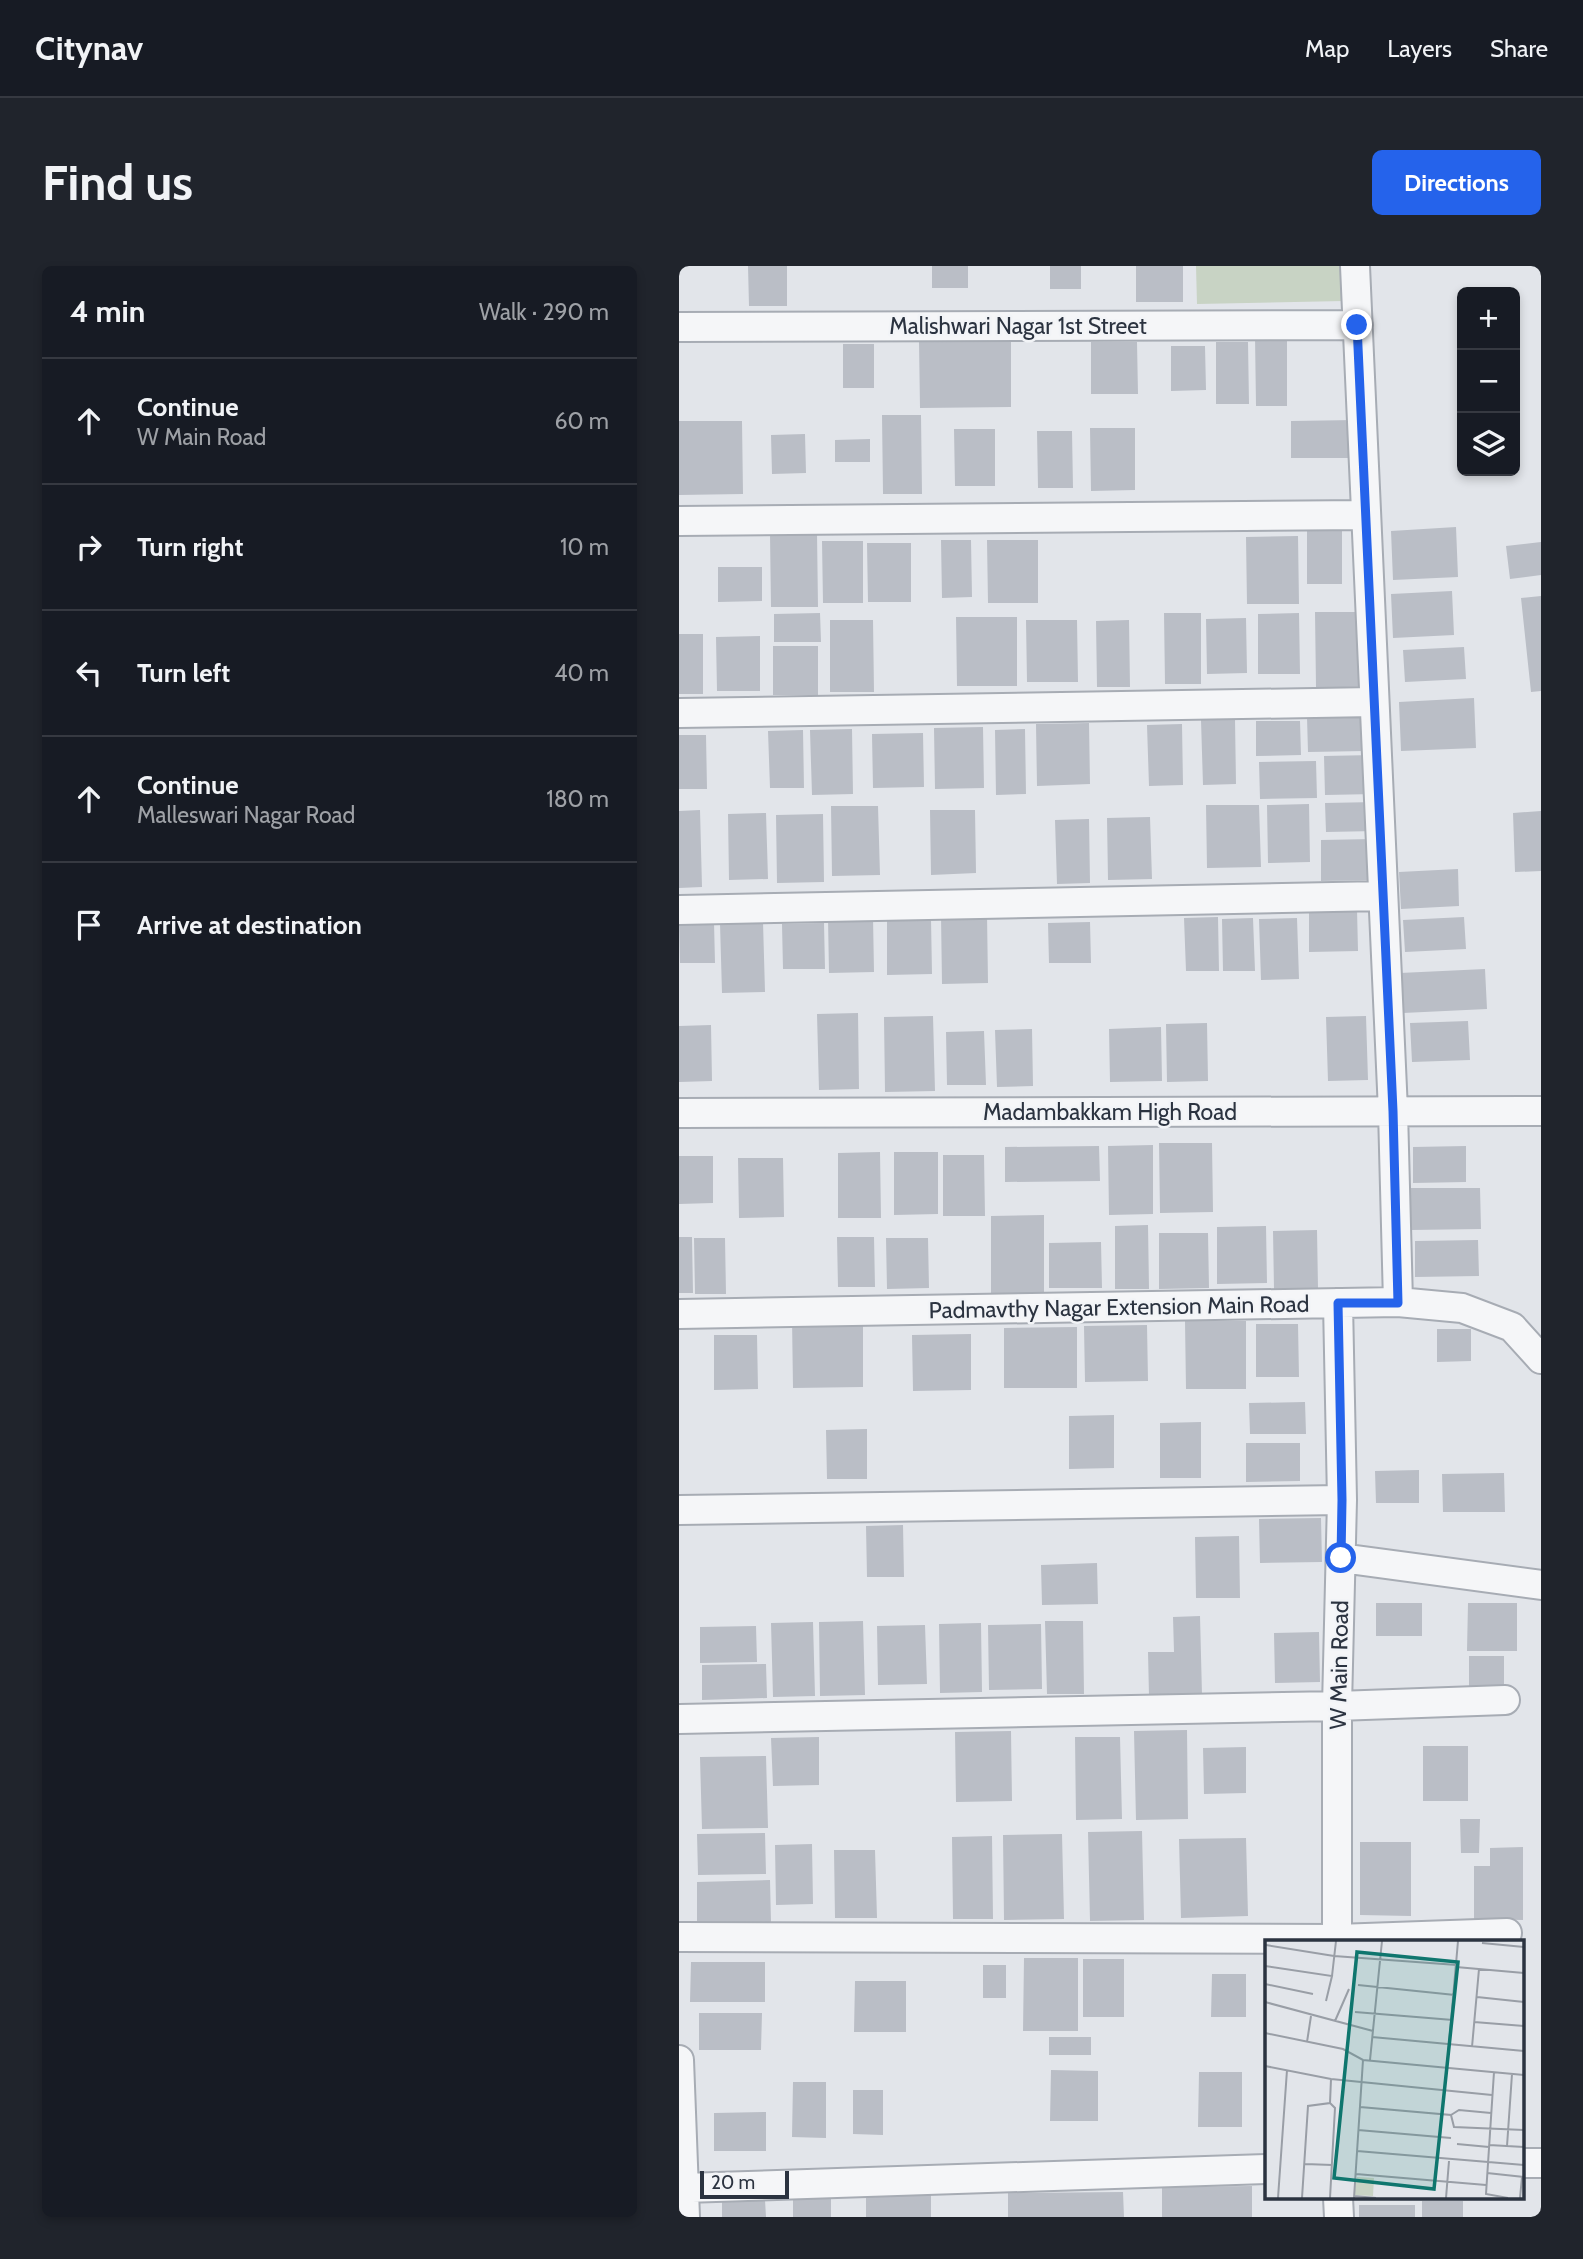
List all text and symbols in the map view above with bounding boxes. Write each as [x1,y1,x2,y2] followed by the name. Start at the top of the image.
[35,28,143,68] text: Citynav
[1305,34,1349,63] text: Map
[1387,34,1452,63] text: Layers
[1490,34,1548,63] text: Share
[1372,150,1541,215] button: Directions
[42,153,193,212] text: Find us
[1457,287,1520,476] map controls
[1457,287,1520,350] button: +
[70,293,145,330] text: 4 min
[479,298,609,326] text: Walk · 290 m
[1341,309,1372,340] route end
[889,312,1147,340] street label: Malishwari Nagar 1st Street
[1457,350,1520,413] button: −
[137,391,239,423] text: Continue
[70,402,108,440] icon: ahead
[555,407,609,435] text: 60 m
[1457,413,1520,476] button: layers
[137,423,266,451] text: W Main Road
[70,528,108,566] icon: right
[137,531,243,563] text: Turn right
[560,533,609,561] text: 10 m
[70,654,108,692] icon: left
[137,657,230,689] text: Turn left
[554,659,609,687] text: 40 m
[137,769,239,801] text: Continue
[70,780,108,818] icon: ahead
[546,785,609,813] text: 180 m
[137,801,355,829] text: Malleswari Nagar Road
[70,906,108,944] icon: arrive
[137,909,362,941] text: Arrive at destination
[983,1098,1237,1126] street label: Madambakkam High Road
[928,1290,1310,1324] street label: Padmavthy Nagar Extension Main Road
[1325,1542,1356,1573] route start
[1324,1600,1354,1730] street label: W Main Road
[1265,1940,1523,2200] inset map
[700,2168,789,2200] scale bar
[711,2171,755,2194] text: 20 m

